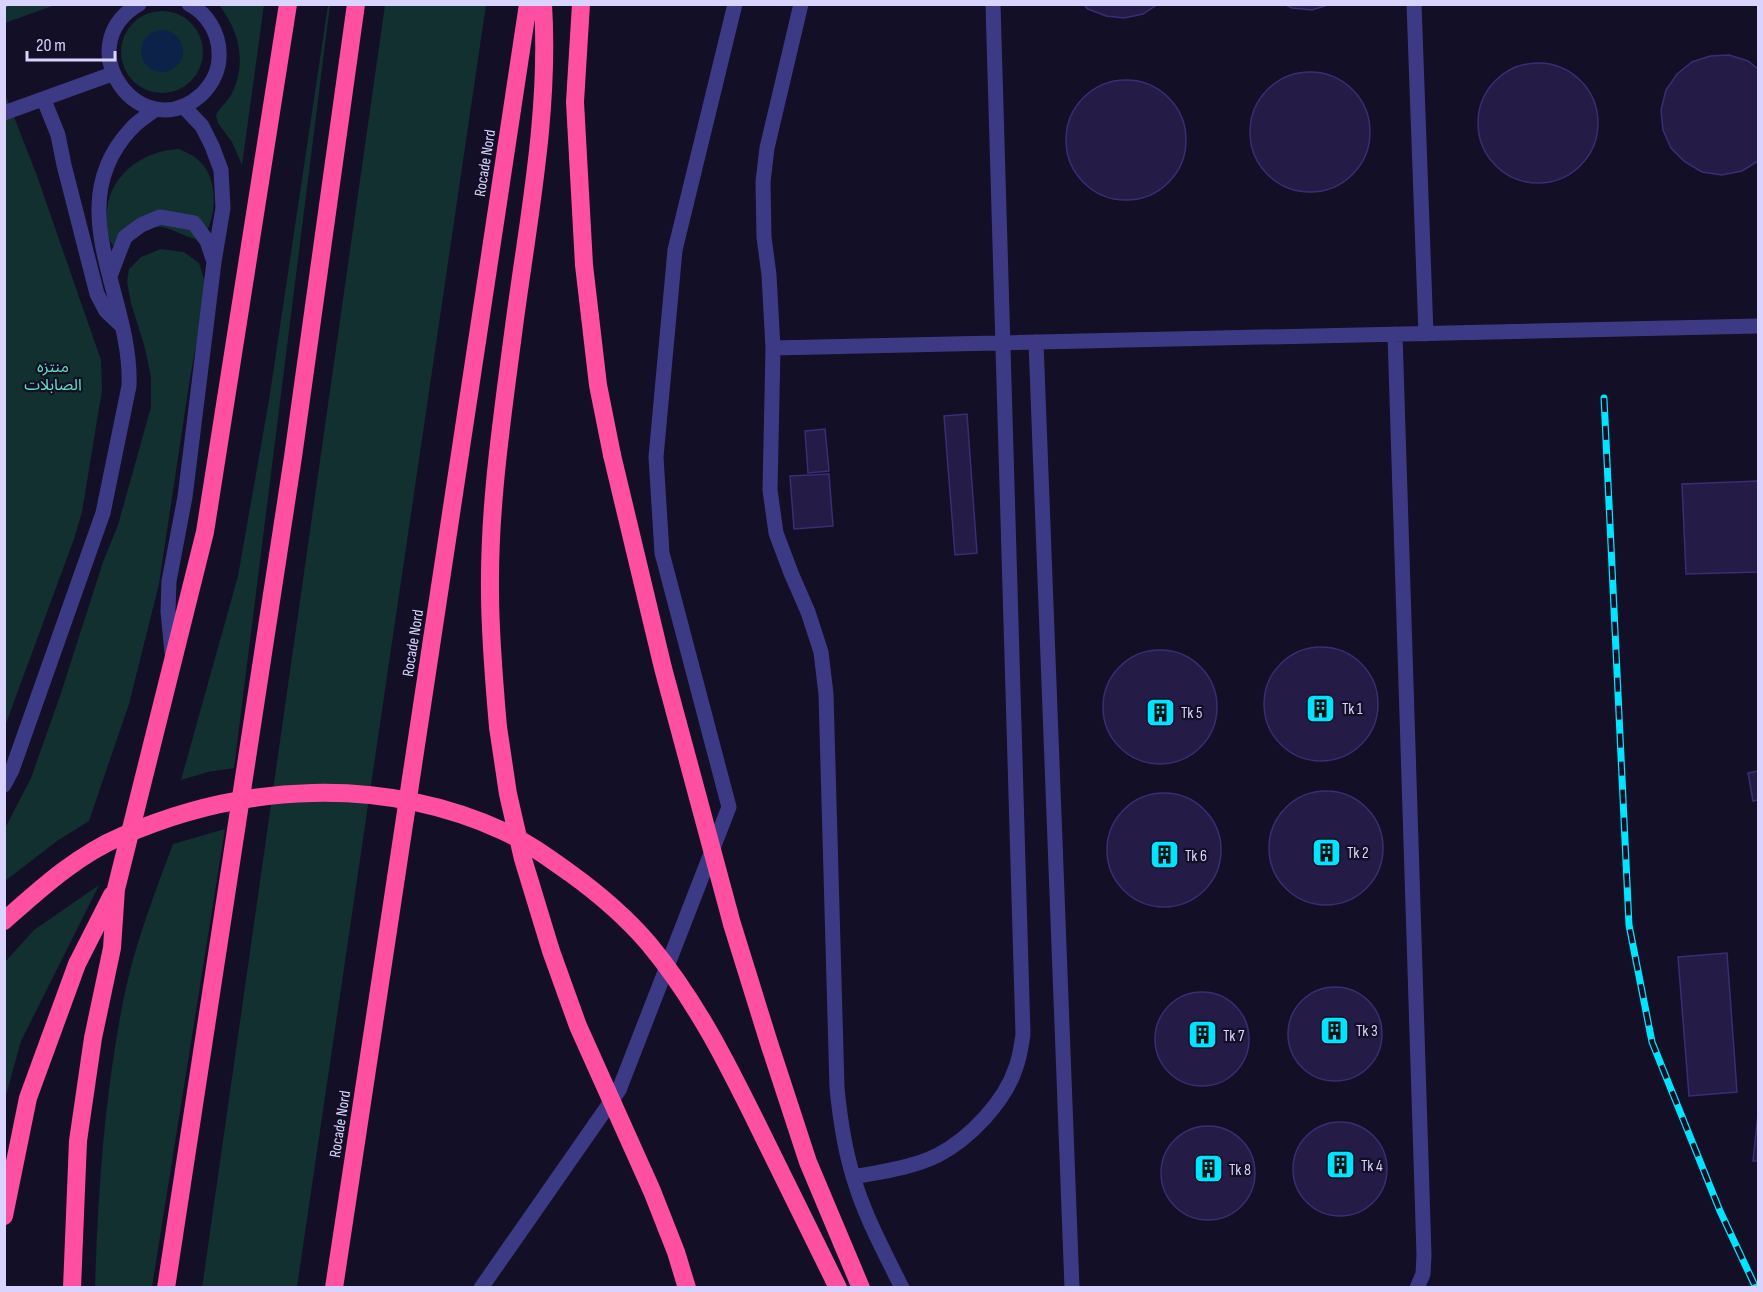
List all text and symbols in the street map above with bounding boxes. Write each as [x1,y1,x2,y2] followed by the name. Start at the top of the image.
[27,24,116,62] scale bar
[36,35,66,56] text: 20 m
[471,128,500,198] street label: Rocade Nord
[24,358,82,395] park label: منتزه الصابلات
[399,608,428,678] street label: Rocade Nord
[1305,692,1337,724] building icon: Tk 1
[1144,696,1176,728] building icon: Tk 5
[1342,700,1363,719] place label: Tk 1
[1181,704,1202,723] place label: Tk 5
[1310,836,1342,868] building icon: Tk 2
[1148,839,1180,871] building icon: Tk 6
[1347,844,1369,863] place label: Tk 2
[1185,847,1207,866] place label: Tk 6
[1319,1014,1351,1046] building icon: Tk 3
[1186,1019,1218,1051] building icon: Tk 7
[1356,1022,1378,1041] place label: Tk 3
[1223,1027,1245,1046] place label: Tk 7
[326,1089,355,1159] street label: Rocade Nord
[1324,1149,1356,1181] building icon: Tk 4
[1192,1153,1224,1185] building icon: Tk 8
[1361,1157,1383,1176] place label: Tk 4
[1229,1161,1251,1180] place label: Tk 8

